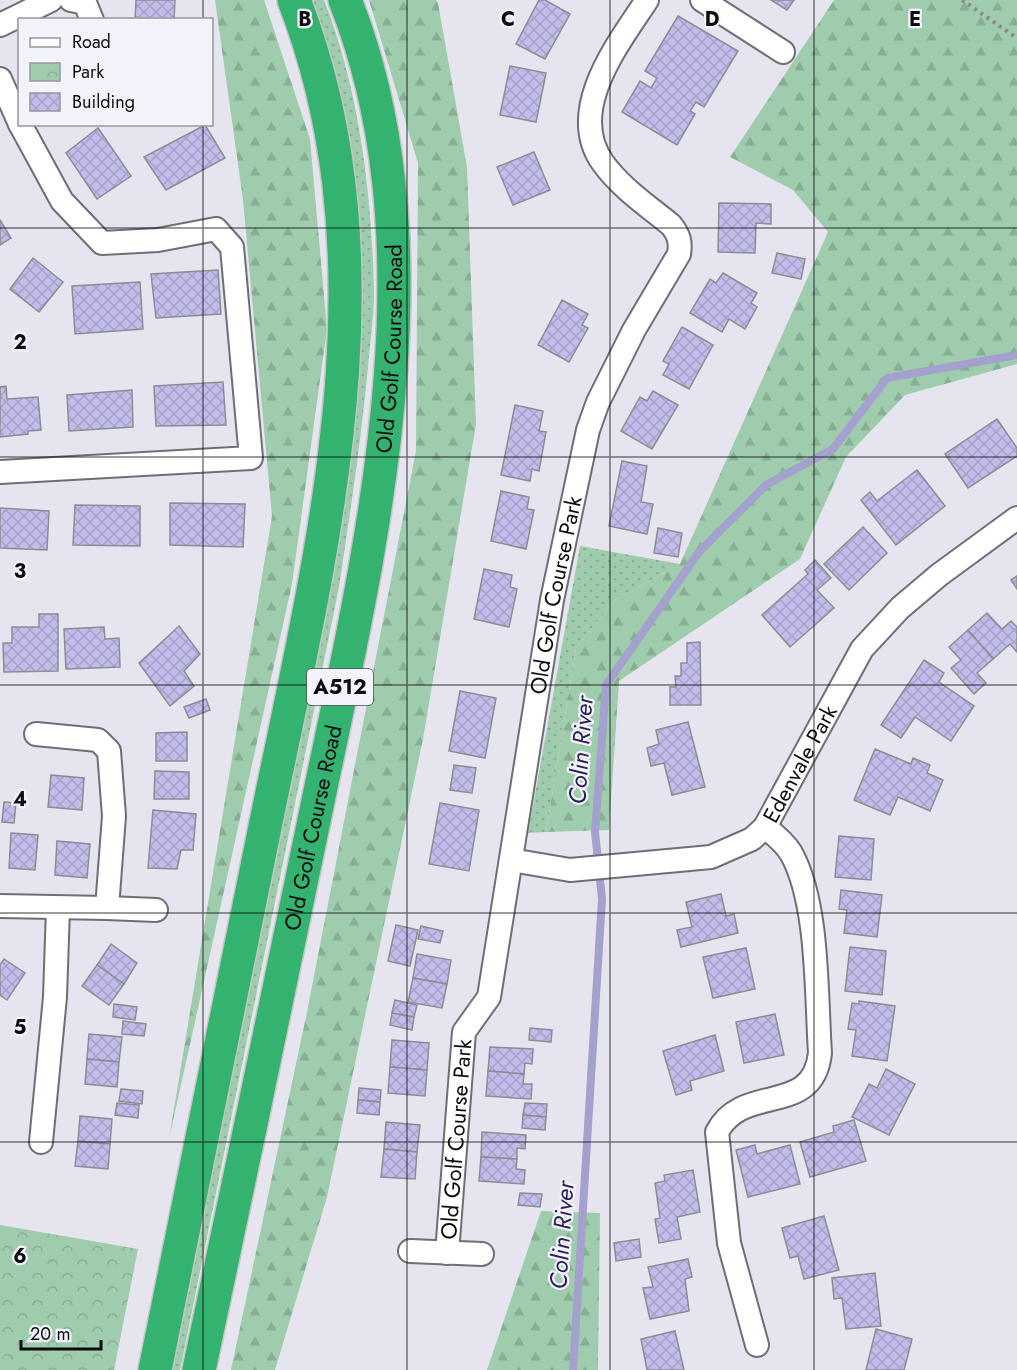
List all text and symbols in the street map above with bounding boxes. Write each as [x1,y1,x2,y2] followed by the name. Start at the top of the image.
[298,5,312,34] text: B
[501,5,515,34] text: C
[705,5,719,34] text: D
[909,5,921,34] text: E
[18,18,213,126] legend
[72,29,111,55] text: Road
[72,59,104,85] text: Park
[72,89,135,115] text: Building
[367,244,410,455] street label: Old Golf Course Road
[13,328,27,357] text: 2
[521,493,590,696] street label: Old Golf Course Park
[14,557,26,586] text: 3
[307,669,373,705] road number: A512
[559,693,602,805] water label: Colin River
[754,699,845,828] street label: Edenvale Park
[276,722,350,933] street label: Old Golf Course Road
[13,785,27,814] text: 4
[14,1013,27,1042] text: 5
[432,1038,479,1241] street label: Old Golf Course Park
[540,1178,583,1290] water label: Colin River
[13,1242,27,1271] text: 6
[21,1313,100,1351] scale bar
[30,1321,70,1347] text: 20 m

